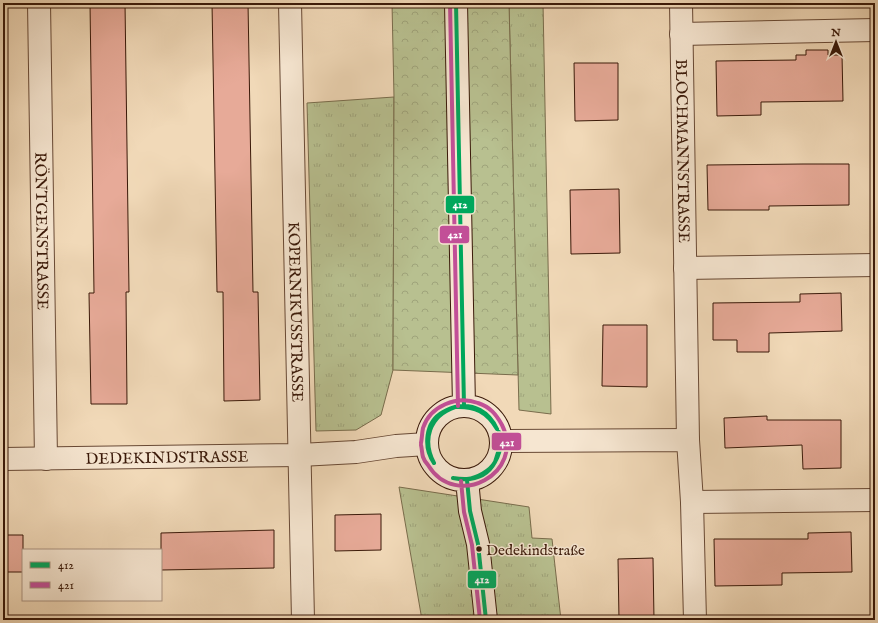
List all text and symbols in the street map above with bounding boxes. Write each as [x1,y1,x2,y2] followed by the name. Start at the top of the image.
[816,22,856,62] north arrow
[830,26,841,40] text: N
[670,59,693,243] street label: BLOCHMANNSTRASSE
[29,152,52,310] street label: RÖNTGENSTRASSE
[445,195,475,214] line badge: 412
[452,198,468,212] text: 412
[283,221,306,403] street label: KOPERNIKUSSTRASSE
[439,225,470,244] line badge: 421
[447,228,462,242] text: 421
[491,432,522,451] line badge: 421
[499,436,514,450] text: 421
[85,448,249,470] street label: DEDEKINDSTRASSE
[486,541,585,560] place label: Dedekindstraße
[474,544,484,554] marker: Dedekindstraße
[22,549,162,601] legend
[58,558,74,573] text: 412
[467,570,497,589] line badge: 412
[474,573,490,587] text: 412
[58,578,74,593] text: 421

